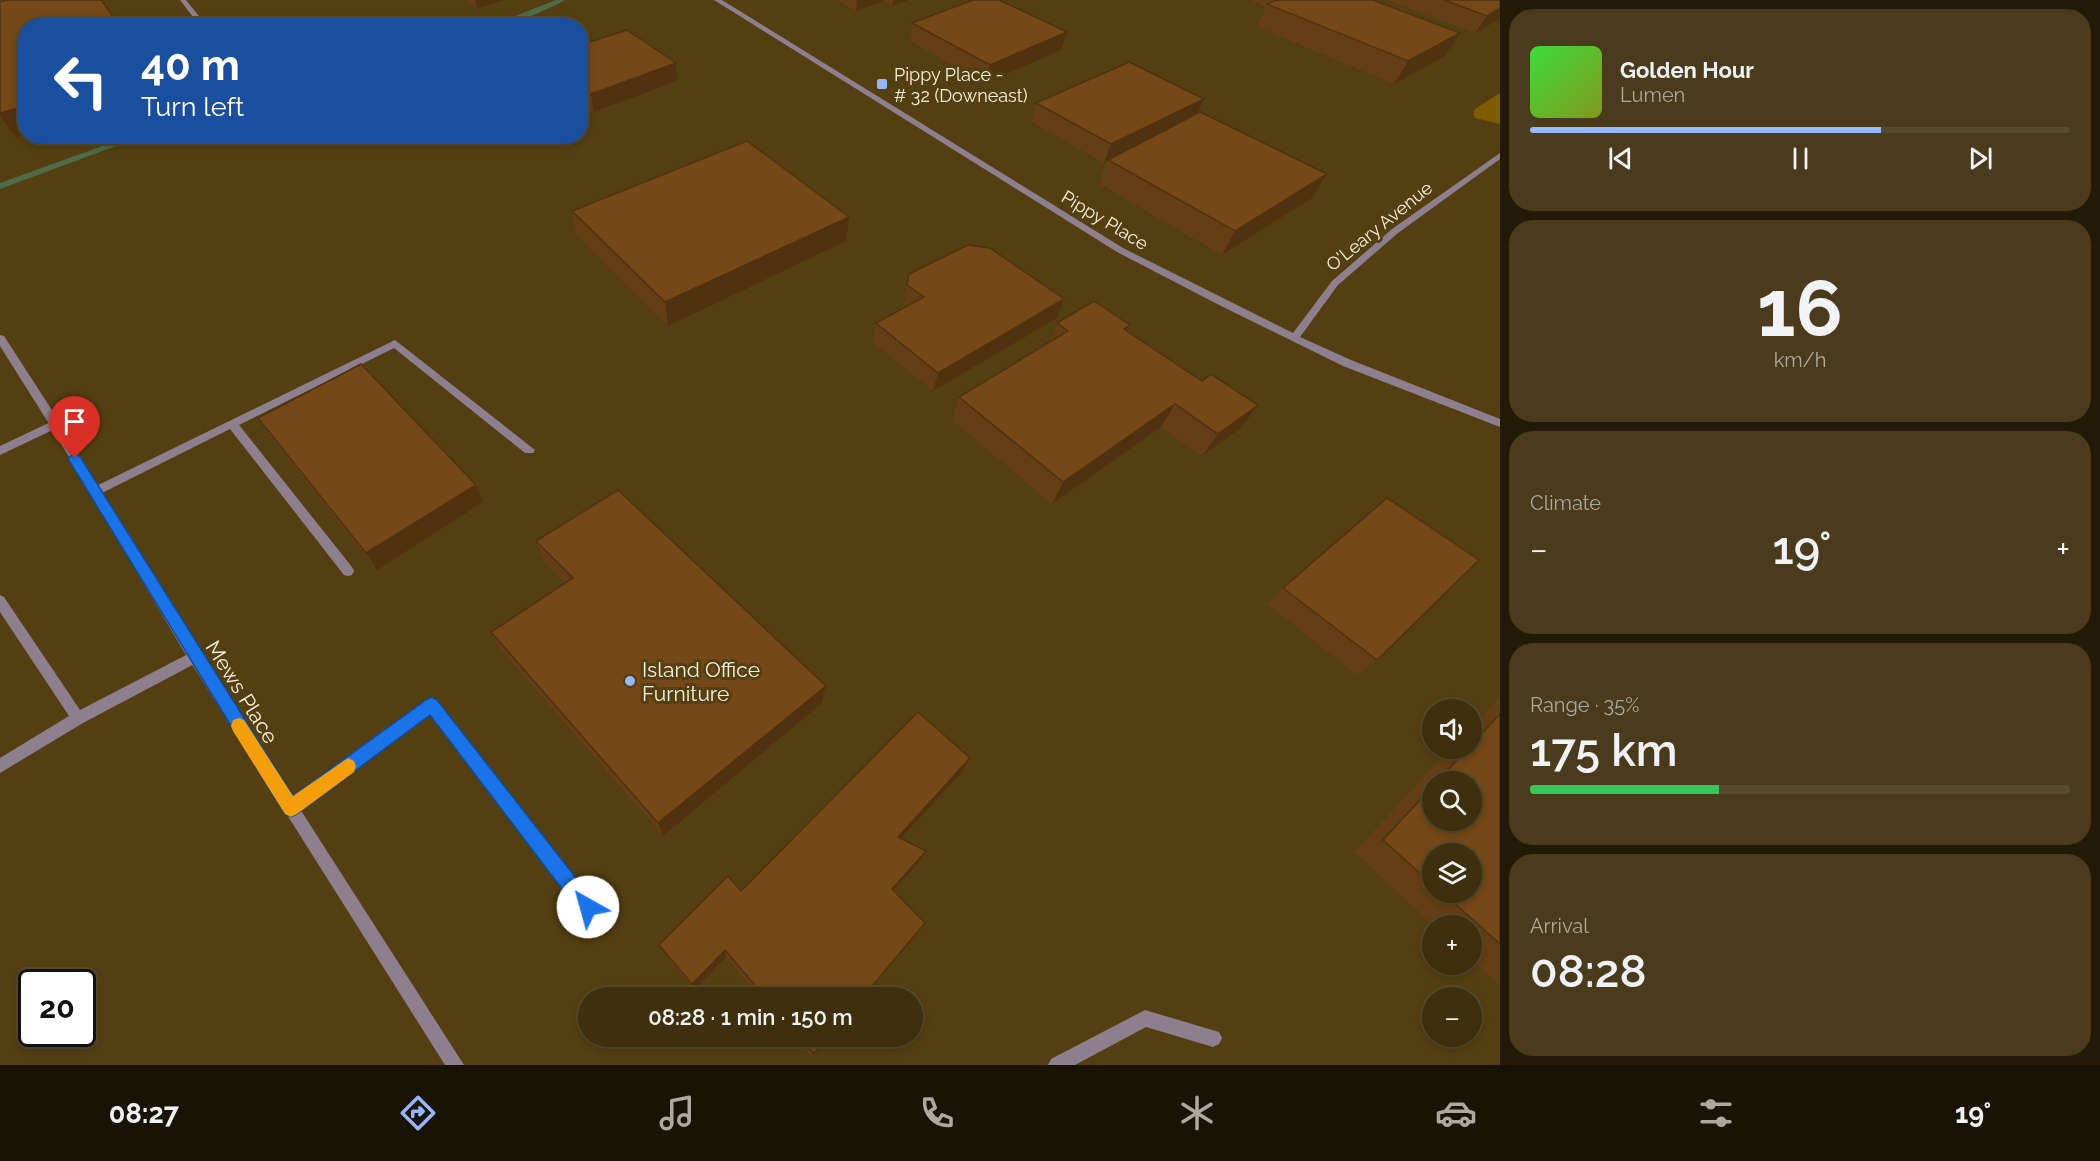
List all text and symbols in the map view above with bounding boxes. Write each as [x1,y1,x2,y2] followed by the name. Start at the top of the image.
[141,41,240,90] text: 40 m
[42,42,120,120] icon: left
[1620,57,1754,83] text: Golden Hour
[894,64,1028,106] place label: Pippy Place - # 32 (Downeast)
[875,77,889,91] marker: Pippy Place - # 32 (Downeast)
[1620,83,1685,107] text: Lumen
[141,91,244,122] text: Turn left
[1604,142,1637,175] icon: previous
[1784,142,1817,175] icon: pause
[1964,142,1997,175] icon: next
[1322,176,1437,275] street label: O'Leary Avenue
[1058,186,1152,254] street label: Pippy Place
[1757,263,1843,354] text: 16
[1774,348,1826,372] text: km/h
[49,396,100,458] pin
[58,405,91,438] icon: arrive
[1530,491,1601,515] text: Climate
[1773,522,1831,575] text: 19°
[1530,530,1548,569] text: −
[2056,530,2070,569] text: +
[201,636,283,748] street label: Mews Place
[642,657,760,706] place label: Island Office Furniture
[623,674,637,688] marker: Island Office Furniture
[1530,693,1639,717] text: Range · 35%
[1422,699,1482,1047] map controls
[1422,699,1482,759] button: sound
[1530,724,1678,777] text: 175 km
[1422,771,1482,831] button: search
[1422,843,1482,903] button: layers
[556,875,620,939] position arrow
[1530,914,1589,938] text: Arrival
[1422,915,1482,975] button: +
[1530,945,1646,998] text: 08:28
[18,969,96,1047] speed limit sign: 20
[1422,987,1482,1047] button: −
[648,1004,853,1030] text: 08:28 · 1 min · 150 m
[397,1092,439,1134] icon: directions
[656,1092,698,1134] icon: music
[916,1092,958,1134] icon: phone
[1176,1092,1218,1134] icon: climate
[1435,1092,1477,1134] icon: car
[1695,1092,1737,1134] icon: filters
[109,1098,179,1129] text: 08:27
[1955,1098,1991,1129] text: 19°

